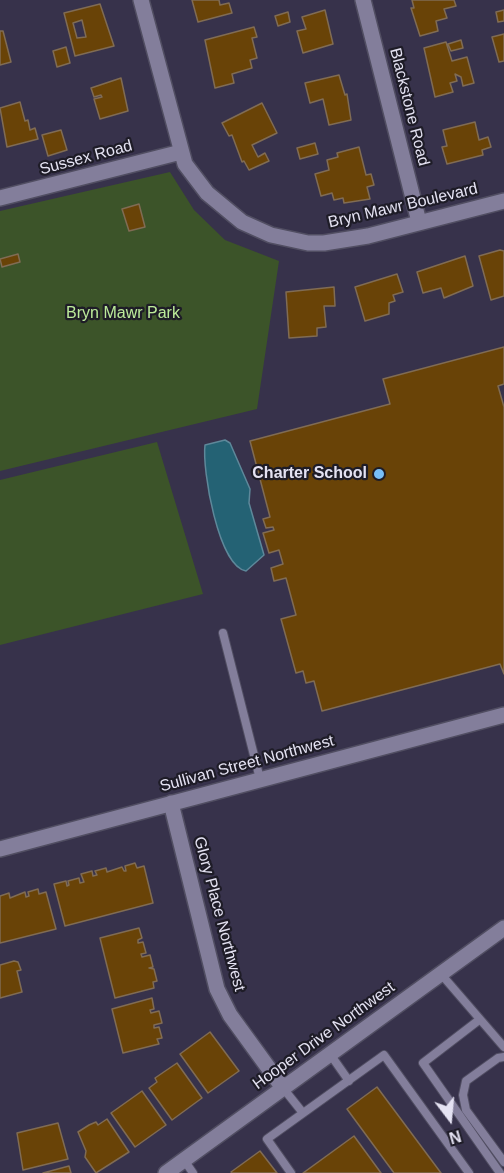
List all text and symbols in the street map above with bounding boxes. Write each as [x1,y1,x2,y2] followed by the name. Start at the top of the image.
[385,46,433,168] street label: Blackstone Road
[38,136,134,180] street label: Sussex Road
[326,179,480,233] street label: Bryn Mawr Boulevard
[66,304,180,324] park label: Bryn Mawr Park
[252,464,367,484] place label: Charter School
[372,467,386,481] marker: Charter School
[158,731,336,797] street label: Sullivan Street Northwest
[189,835,249,993] street label: Glory Place Northwest
[249,978,399,1094] street label: Hooper Drive Northwest
[420,1089,480,1149] north arrow
[447,1127,463,1147] text: N

